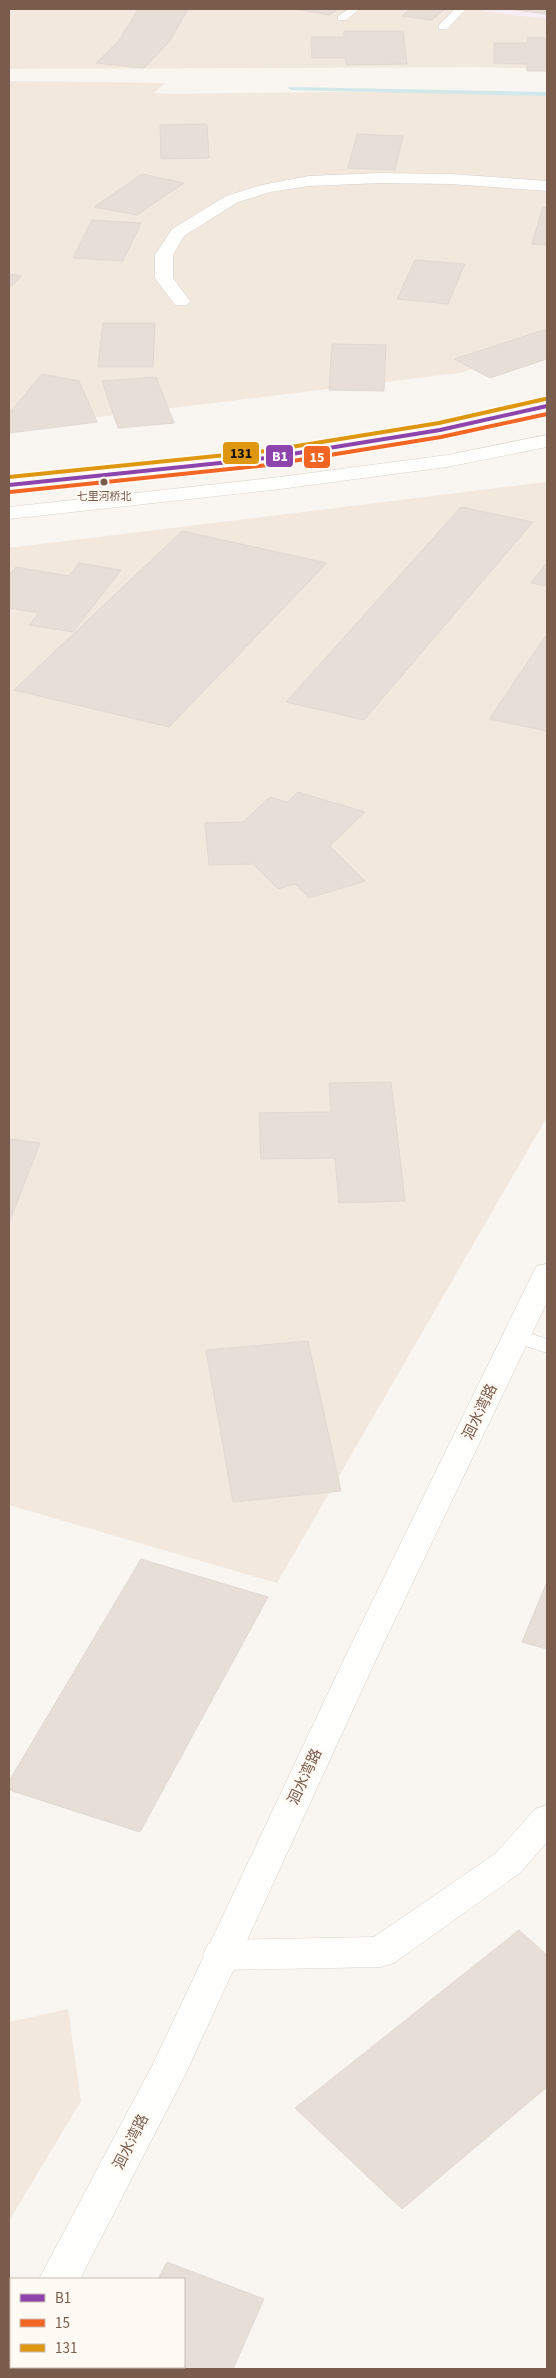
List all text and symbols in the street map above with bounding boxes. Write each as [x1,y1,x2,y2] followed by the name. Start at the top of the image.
[222,441,260,465] line badge: 131
[230,444,252,464] text: 131
[265,444,294,468] line badge: B1
[303,445,331,469] line badge: 15
[272,447,288,467] text: B1
[310,448,324,468] text: 15
[99,477,109,487] marker: 七里河桥北
[77,489,132,504] place label: 七里河桥北
[457,1380,503,1444] street label: 洄水湾路
[283,1745,327,1809] street label: 洄水湾路
[108,2110,154,2174] street label: 洄水湾路
[10,2278,185,2368] legend
[55,2288,71,2309] text: B1
[55,2313,70,2334] text: 15
[55,2338,77,2359] text: 131

